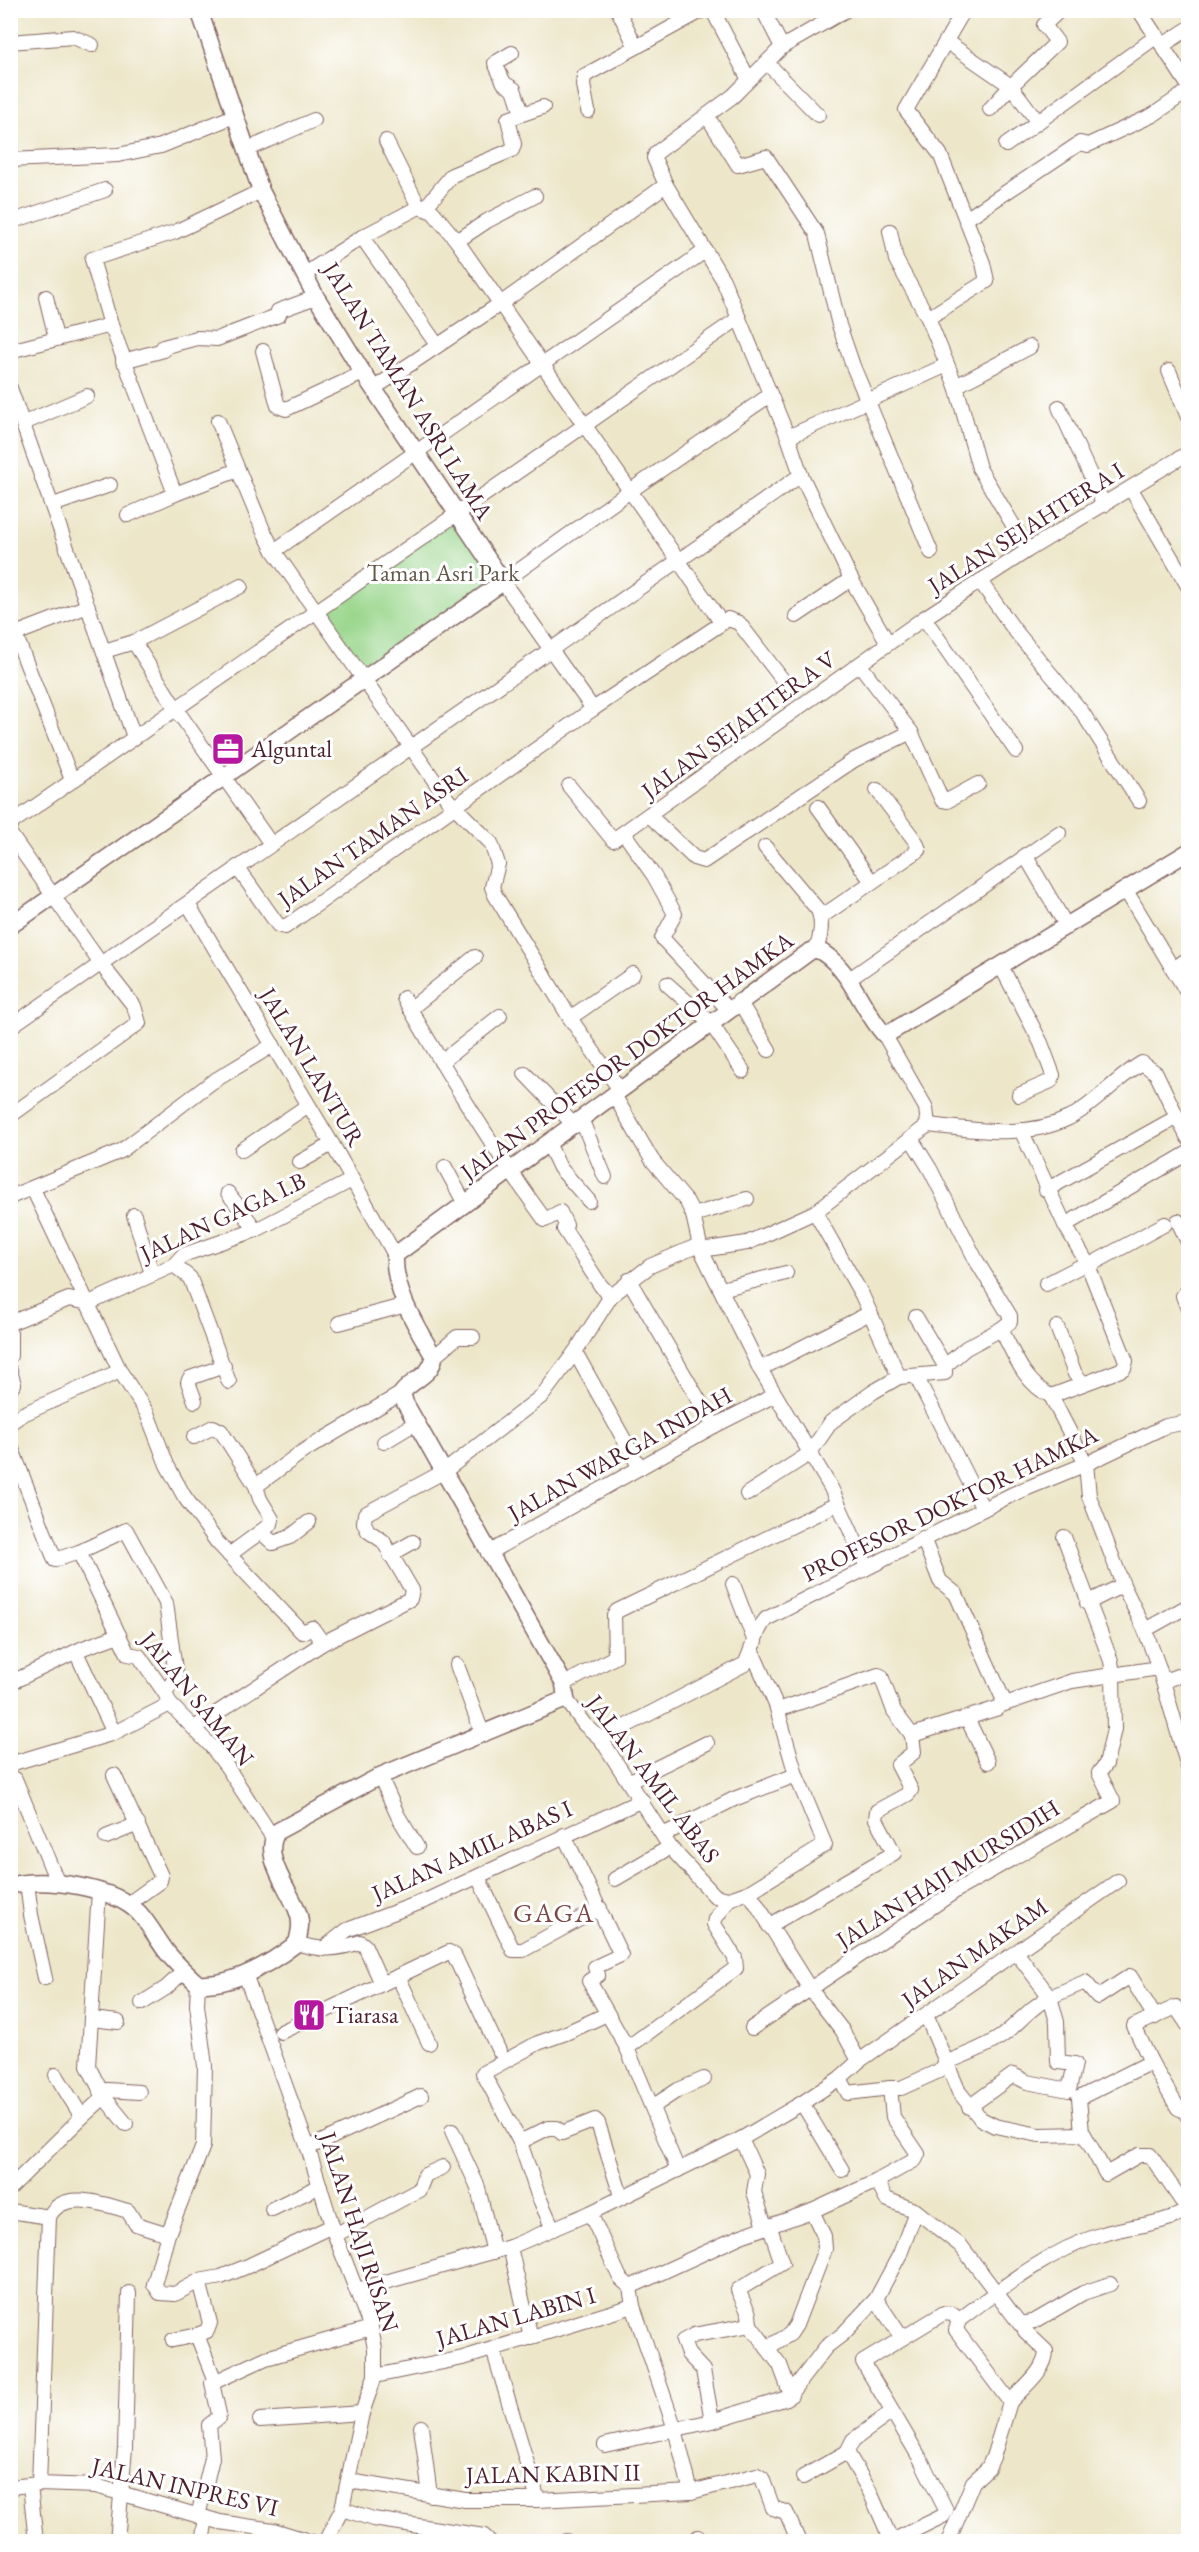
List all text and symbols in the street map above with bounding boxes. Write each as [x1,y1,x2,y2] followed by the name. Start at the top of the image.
[315,254,501,526] street label: JALAN TAMAN ASRI LAMA
[920,455,1130,601] street label: JALAN SEJAHTERA I
[367,557,520,588] park label: Taman Asri Park
[634,643,843,807] street label: JALAN SEJAHTERA V
[210,731,246,767] office icon: Alguntal
[250,733,332,764] place label: Alguntal
[270,759,474,915] street label: JALAN TAMAN ASRI
[452,924,800,1188] street label: JALAN PROFESOR DOKTOR HAMKA
[252,980,372,1153] street label: JALAN LANTUR
[133,1165,311,1269] street label: JALAN GAGA I.B
[501,1379,737,1529] street label: JALAN WARGA INDAH
[797,1418,1103,1589] street label: PROFESOR DOKTOR HAMKA
[132,1624,261,1772] street label: JALAN SAMAN
[579,1687,727,1869] street label: JALAN AMIL ABAS
[365,1792,577,1909] street label: JALAN AMIL ABAS I
[828,1792,1065,1956] street label: JALAN HAJI MURSIDIH
[894,1891,1054,2016] street label: JALAN MAKAM
[513,1895,595,1930] district label: GAGA
[291,1997,327,2033] restaurant icon: Tiarasa
[332,1999,399,2030] place label: Tiarasa
[312,2126,406,2336] street label: JALAN HAJI RISAN
[431,2279,599,2355] street label: JALAN LABIN I
[87,2450,281,2523] street label: JALAN INPRES VI
[463,2456,641,2491] street label: JALAN KABIN II

